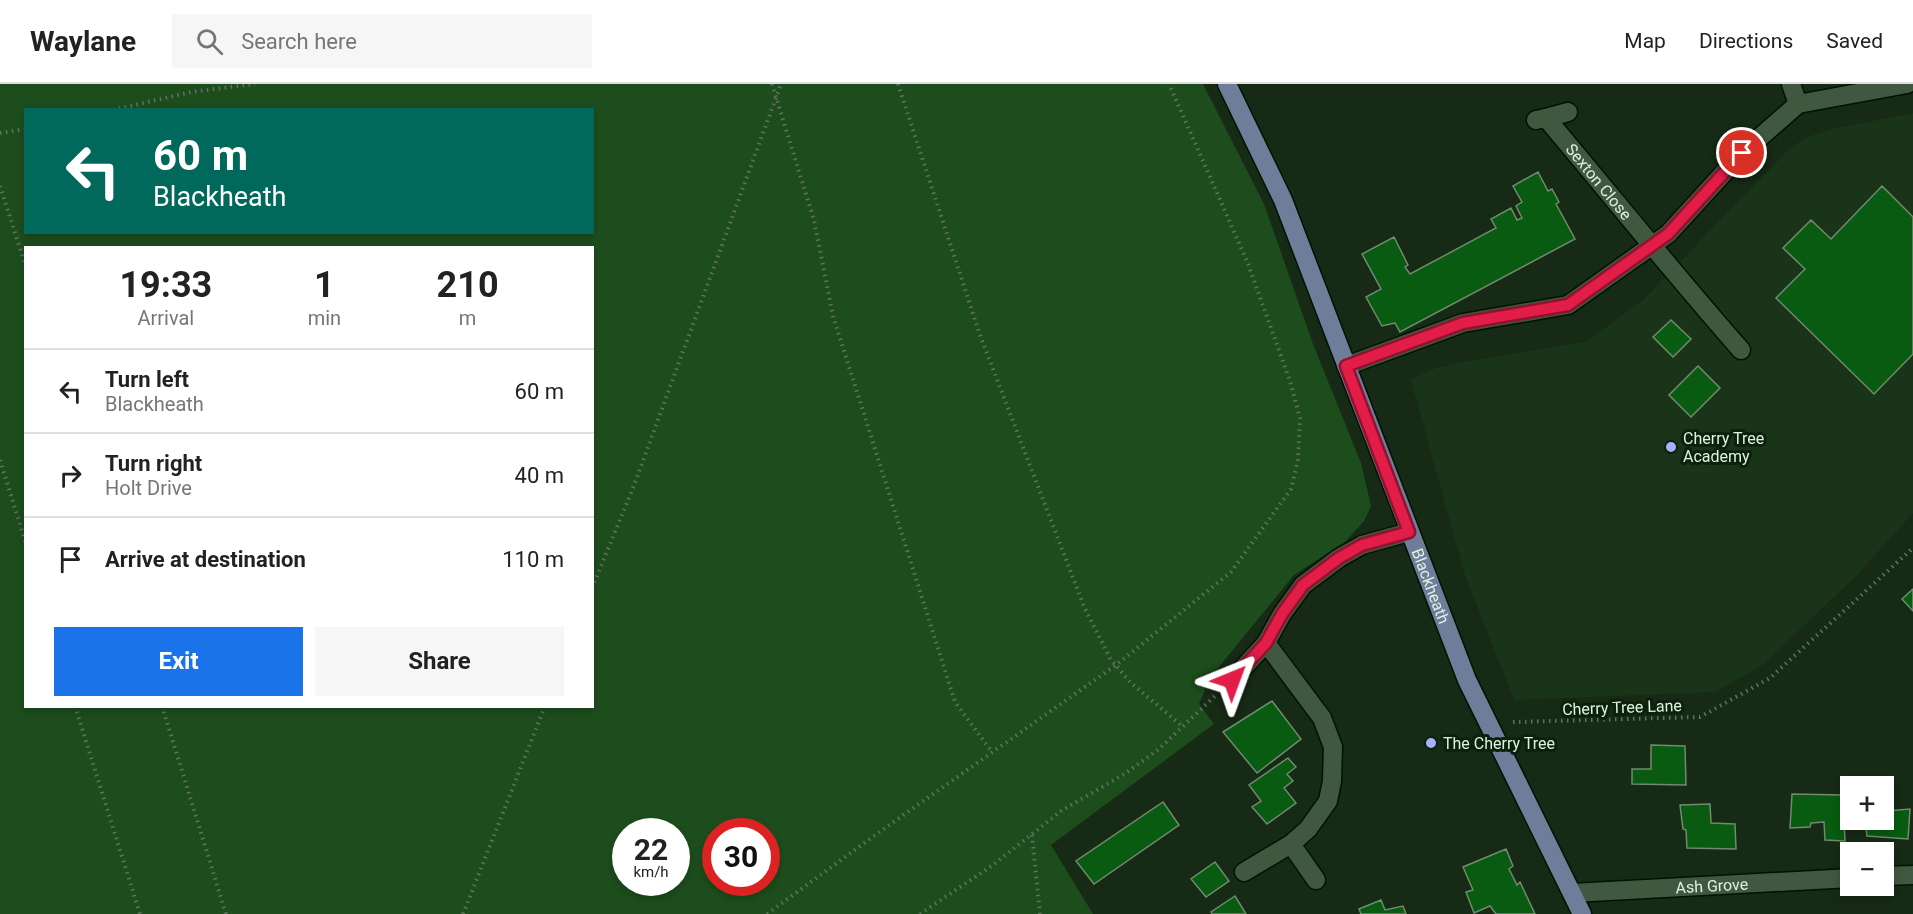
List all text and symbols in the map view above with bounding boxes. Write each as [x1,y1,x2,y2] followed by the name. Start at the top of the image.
[172,14,592,68] search box
[30,25,136,58] text: Waylane
[193,25,226,58] icon: search
[241,29,357,54] text: Search here
[1624,29,1666,53] text: Map
[1699,29,1793,53] text: Directions
[1826,29,1883,53] text: Saved
[1716,127,1767,178] pin
[153,131,248,180] text: 60 m
[54,132,132,210] icon: left
[1725,136,1758,169] icon: arrive
[1562,140,1636,224] street label: Sexton Close
[153,181,286,213] text: Blackheath
[119,264,212,306] text: 19:33
[314,264,335,306] text: 1
[437,264,499,306] text: 210
[137,306,194,330] text: Arrival
[308,306,341,330] text: min
[459,306,476,330] text: m
[105,367,189,392] text: Turn left
[54,375,87,408] icon: left
[515,379,564,404] text: 60 m
[105,392,204,416] text: Blackheath
[1683,429,1764,466] place label: Cherry Tree Academy
[1664,440,1678,454] marker: Cherry Tree Academy
[105,451,202,476] text: Turn right
[54,459,87,492] icon: right
[515,463,564,488] text: 40 m
[105,476,192,500] text: Holt Drive
[54,543,87,576] icon: arrive
[1407,546,1453,626] street label: Blackheath
[105,547,306,572] text: Arrive at destination
[502,547,564,572] text: 110 m
[54,627,303,696] button: Exit
[315,627,564,696] button: Share
[1200,648,1264,712] position arrow
[1562,696,1682,719] street label: Cherry Tree Lane
[1443,734,1555,753] place label: The Cherry Tree
[1424,736,1438,750] marker: The Cherry Tree
[1840,776,1894,896] map controls
[1840,776,1894,830] button: +
[702,818,780,896] speed limit sign: 30
[634,832,668,867] text: 22
[1840,842,1894,896] button: −
[633,863,669,881] text: km/h
[1675,875,1749,897] street label: Ash Grove

